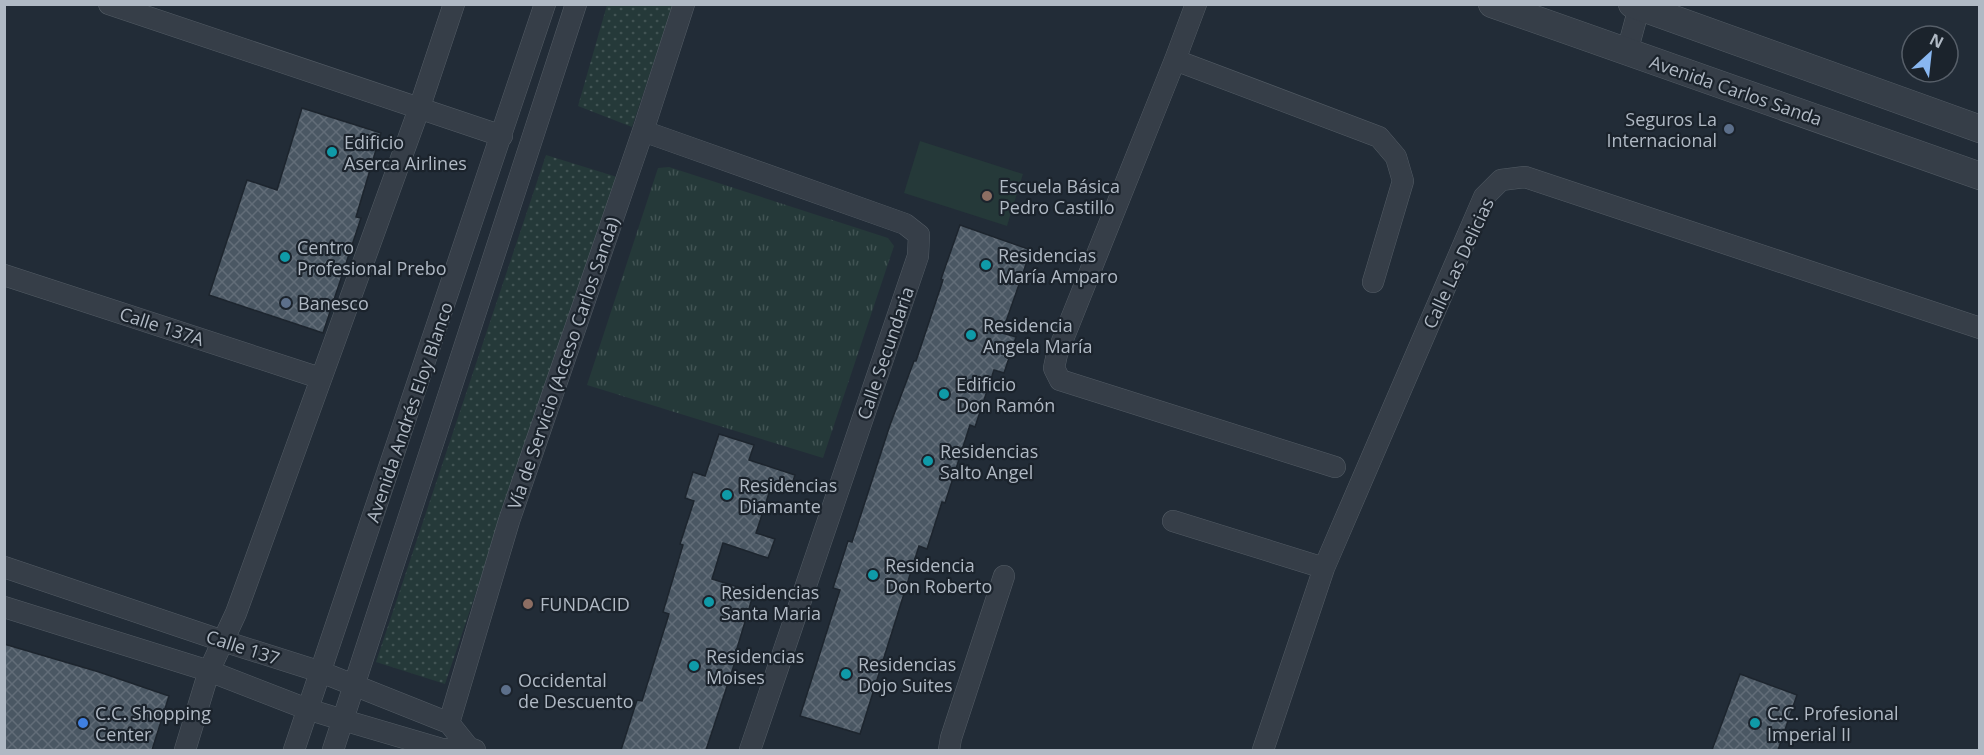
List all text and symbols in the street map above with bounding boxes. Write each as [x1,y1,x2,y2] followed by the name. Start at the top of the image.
[1900,24,1960,84] north arrow
[1926,28,1948,53] text: N
[1647,49,1825,131] street label: Avenida Carlos Sanda
[1606,107,1717,152] place label: Seguros La Internacional
[1722,122,1736,136] marker: Seguros La Internacional
[344,130,467,175] place label: Edificio Aserca Airlines
[325,145,339,159] marker: Edificio Aserca Airlines
[999,174,1120,219] place label: Escuela Básica Pedro Castillo
[980,189,994,203] marker: Escuela Básica Pedro Castillo
[1417,194,1499,332] street label: Calle Las Delicias
[502,213,624,513] street label: Vía de Servicio (Acceso Carlos Sanda)
[297,235,447,280] place label: Centro Profesional Prebo
[998,243,1118,288] place label: Residencias María Amparo
[278,250,292,264] marker: Centro Profesional Prebo
[979,258,993,272] marker: Residencias María Amparo
[851,283,919,423] street label: Calle Secundaria
[298,291,369,315] place label: Banesco
[279,296,293,310] marker: Banesco
[360,299,458,525] street label: Avenida Andrés Eloy Blanco
[117,301,208,351] street label: Calle 137A
[983,313,1093,358] place label: Residencia Angela María
[964,328,978,342] marker: Residencia Angela María
[956,372,1055,417] place label: Edificio Don Ramón
[937,387,951,401] marker: Edificio Don Ramón
[940,439,1038,484] place label: Residencias Salto Angel
[921,454,935,468] marker: Residencias Salto Angel
[739,473,837,518] place label: Residencias Diamante
[720,488,734,502] marker: Residencias Diamante
[885,553,992,598] place label: Residencia Don Roberto
[866,568,880,582] marker: Residencia Don Roberto
[721,580,821,625] place label: Residencias Santa Maria
[540,592,630,616] place label: FUNDACID
[702,595,716,609] marker: Residencias Santa Maria
[521,597,535,611] marker: FUNDACID
[203,624,283,670] street label: Calle 137
[706,644,804,689] place label: Residencias Moises
[858,652,956,697] place label: Residencias Dojo Suites
[687,659,701,673] marker: Residencias Moises
[839,667,853,681] marker: Residencias Dojo Suites
[518,668,634,713] place label: Occidental de Descuento
[499,683,513,697] marker: Occidental de Descuento
[95,701,211,746] place label: C.C. Shopping Center
[1767,701,1899,746] place label: C.C. Profesional Imperial II
[76,716,90,730] marker: C.C. Shopping Center
[1748,716,1762,730] marker: C.C. Profesional Imperial II

